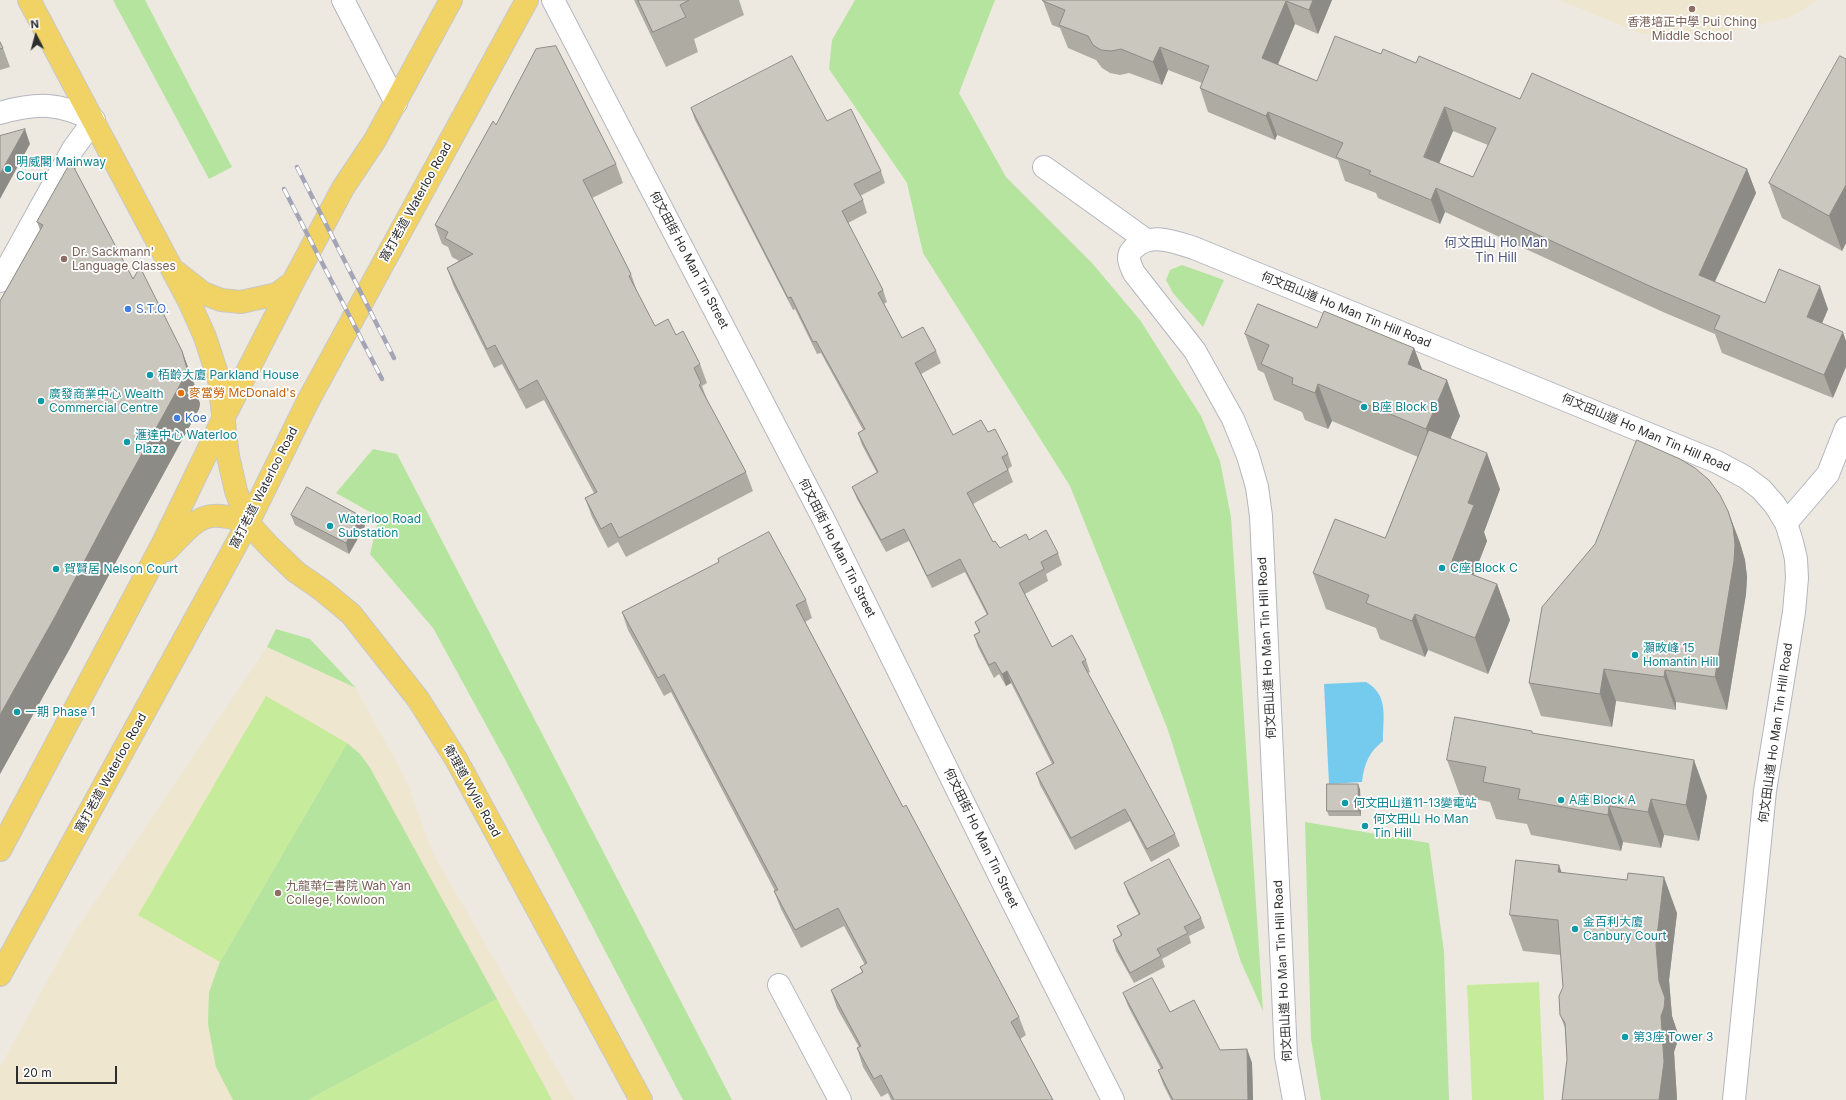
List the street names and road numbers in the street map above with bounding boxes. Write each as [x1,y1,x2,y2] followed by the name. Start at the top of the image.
[377,140,455,264] street label: 窩打老道 Waterloo Road
[647,189,731,331] street label: 何文田街 Ho Man Tin Street
[1259,269,1433,351] street label: 何文田山道 Ho Man Tin Hill Road
[1559,391,1733,475] street label: 何文田山道 Ho Man Tin Hill Road
[227,425,301,551] street label: 窩打老道 Waterloo Road
[796,476,878,620] street label: 何文田街 Ho Man Tin Street
[1255,557,1279,739] street label: 何文田山道 Ho Man Tin Hill Road
[1756,642,1796,824] street label: 何文田山道 Ho Man Tin Hill Road
[72,711,150,835] street label: 窩打老道 Waterloo Road
[441,742,503,840] street label: 衛理道 Wylie Road
[941,766,1021,910] street label: 何文田街 Ho Man Tin Street
[1271,880,1295,1062] street label: 何文田山道 Ho Man Tin Hill Road

